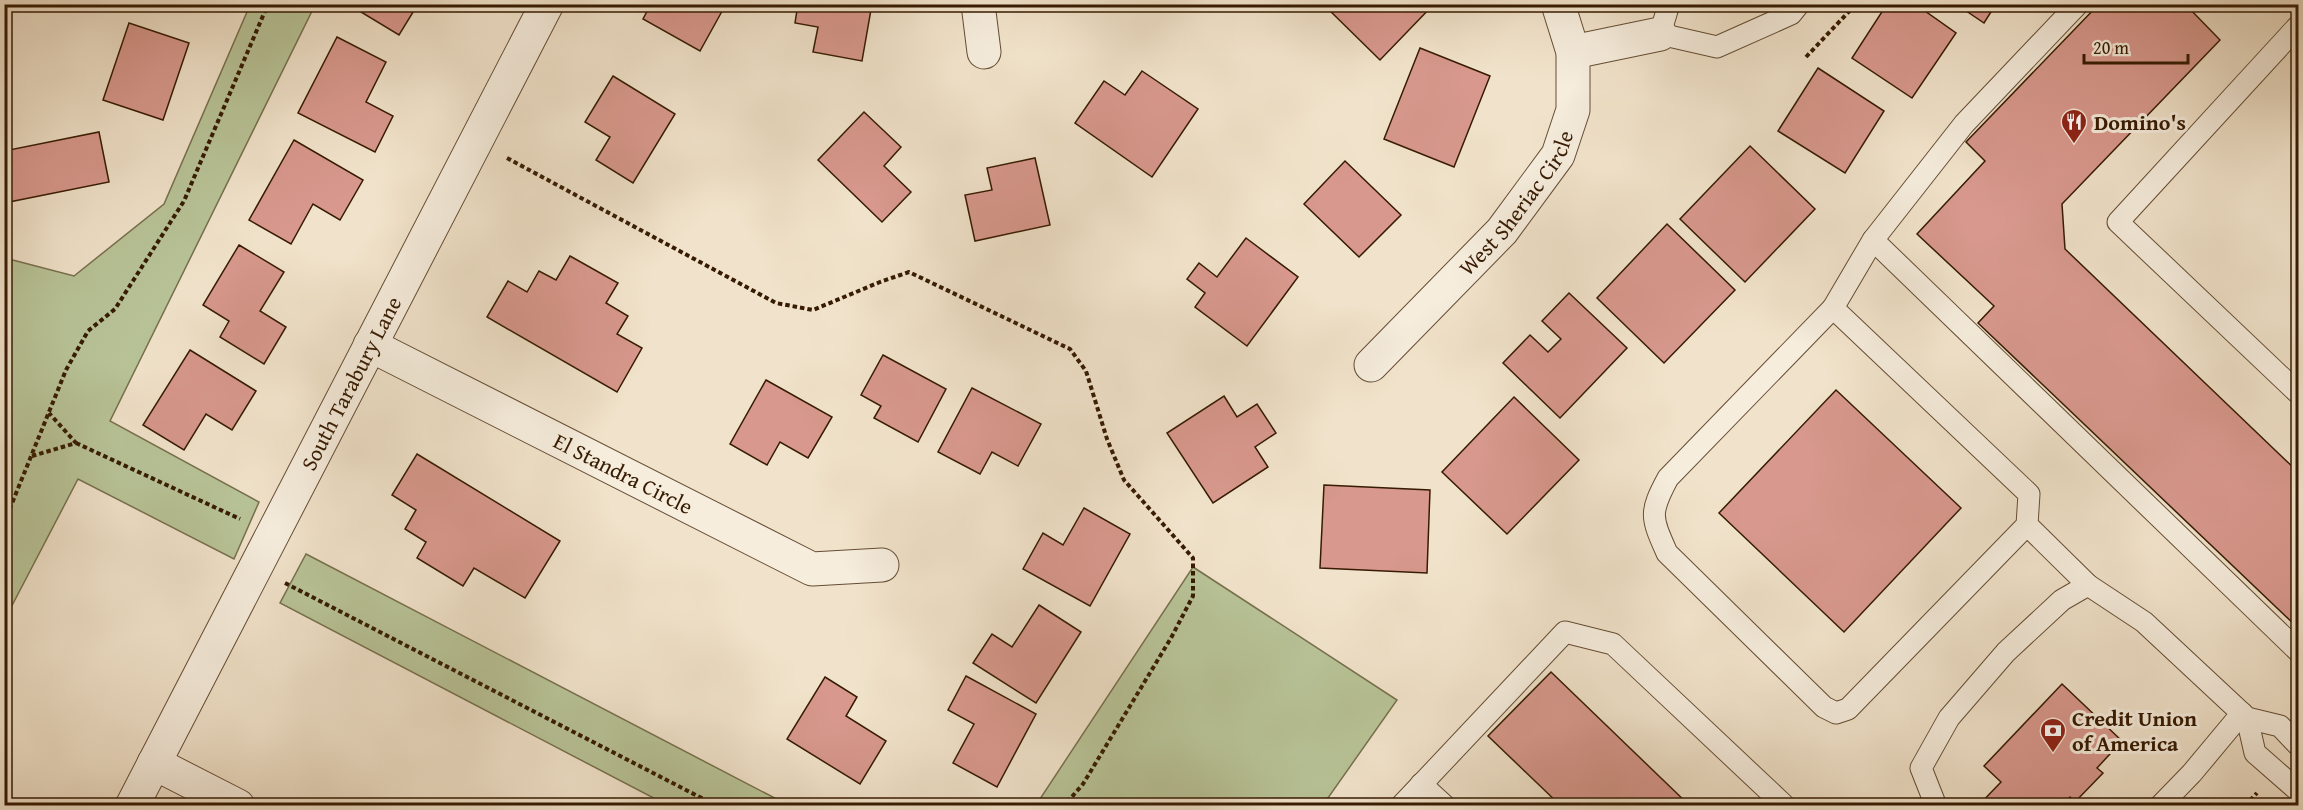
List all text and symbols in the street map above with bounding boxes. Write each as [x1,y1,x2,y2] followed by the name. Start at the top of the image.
[2084,27,2188,65] scale bar
[2093,34,2129,61] text: 20 m
[2094,106,2186,138] place label: Domino's
[2059,107,2089,145] restaurant icon: Domino's
[1451,126,1581,283] street label: West Sheriac Circle
[292,291,409,476] street label: South Tarabury Lane
[548,425,698,522] street label: El Standra Circle
[2072,702,2197,759] place label: Credit Union of America
[2038,716,2068,754] bank icon: Credit Union of America

